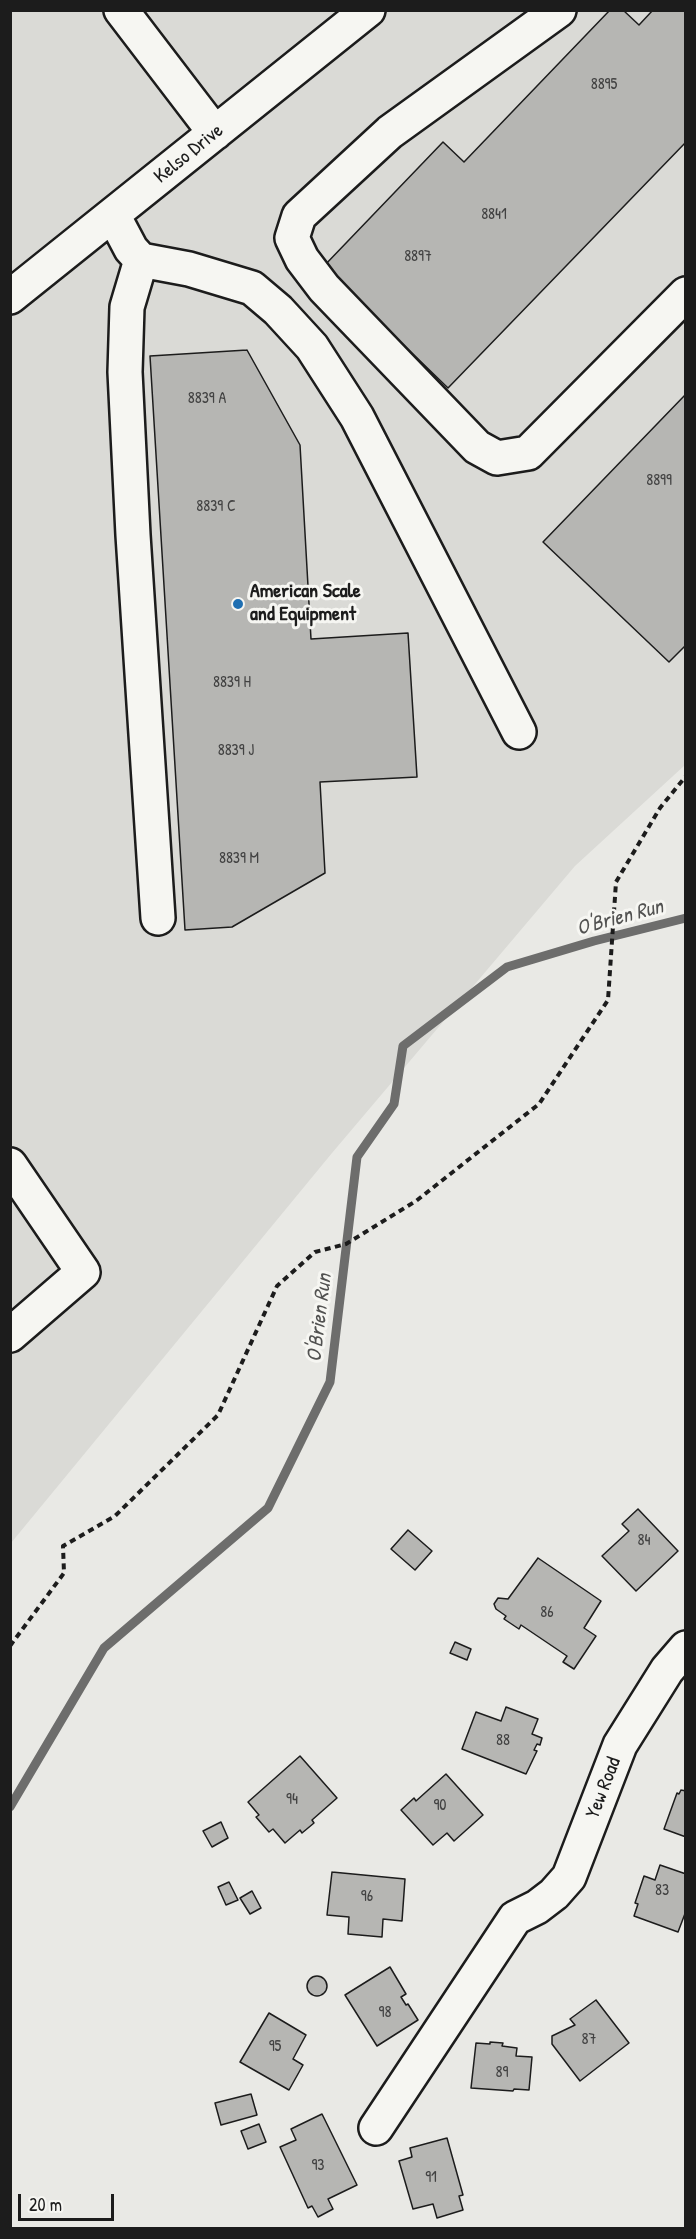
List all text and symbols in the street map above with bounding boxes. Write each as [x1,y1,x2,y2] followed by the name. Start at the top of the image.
[591,75,617,95] house number: 8895
[150,119,228,189] street label: Kelso Drive
[481,205,507,225] house number: 8841
[404,247,432,267] house number: 8897
[188,389,226,409] house number: 8839 A
[646,471,672,491] house number: 8899
[196,497,236,517] house number: 8839 C
[250,580,361,627] place label: American Scale and Equipment
[231,597,245,611] marker: American Scale and Equipment
[213,673,251,693] house number: 8839 H
[218,741,254,761] house number: 8839 J
[219,849,259,869] house number: 8839 M
[574,894,666,942] water label: O'Brien Run
[302,1272,338,1364] water label: O'Brien Run
[638,1531,650,1551] house number: 84
[540,1603,554,1623] house number: 86
[496,1731,510,1751] house number: 88
[581,1754,627,1822] street label: Yew Road
[286,1790,298,1810] house number: 94
[433,1796,447,1816] house number: 90
[655,1881,669,1901] house number: 83
[361,1887,373,1907] house number: 96
[379,2003,391,2023] house number: 98
[582,2030,596,2050] house number: 87
[269,2037,281,2057] house number: 95
[496,2063,508,2083] house number: 89
[311,2156,325,2176] house number: 93
[425,2168,437,2188] house number: 91
[21,2182,117,2220] scale bar
[29,2192,62,2217] text: 20 m

